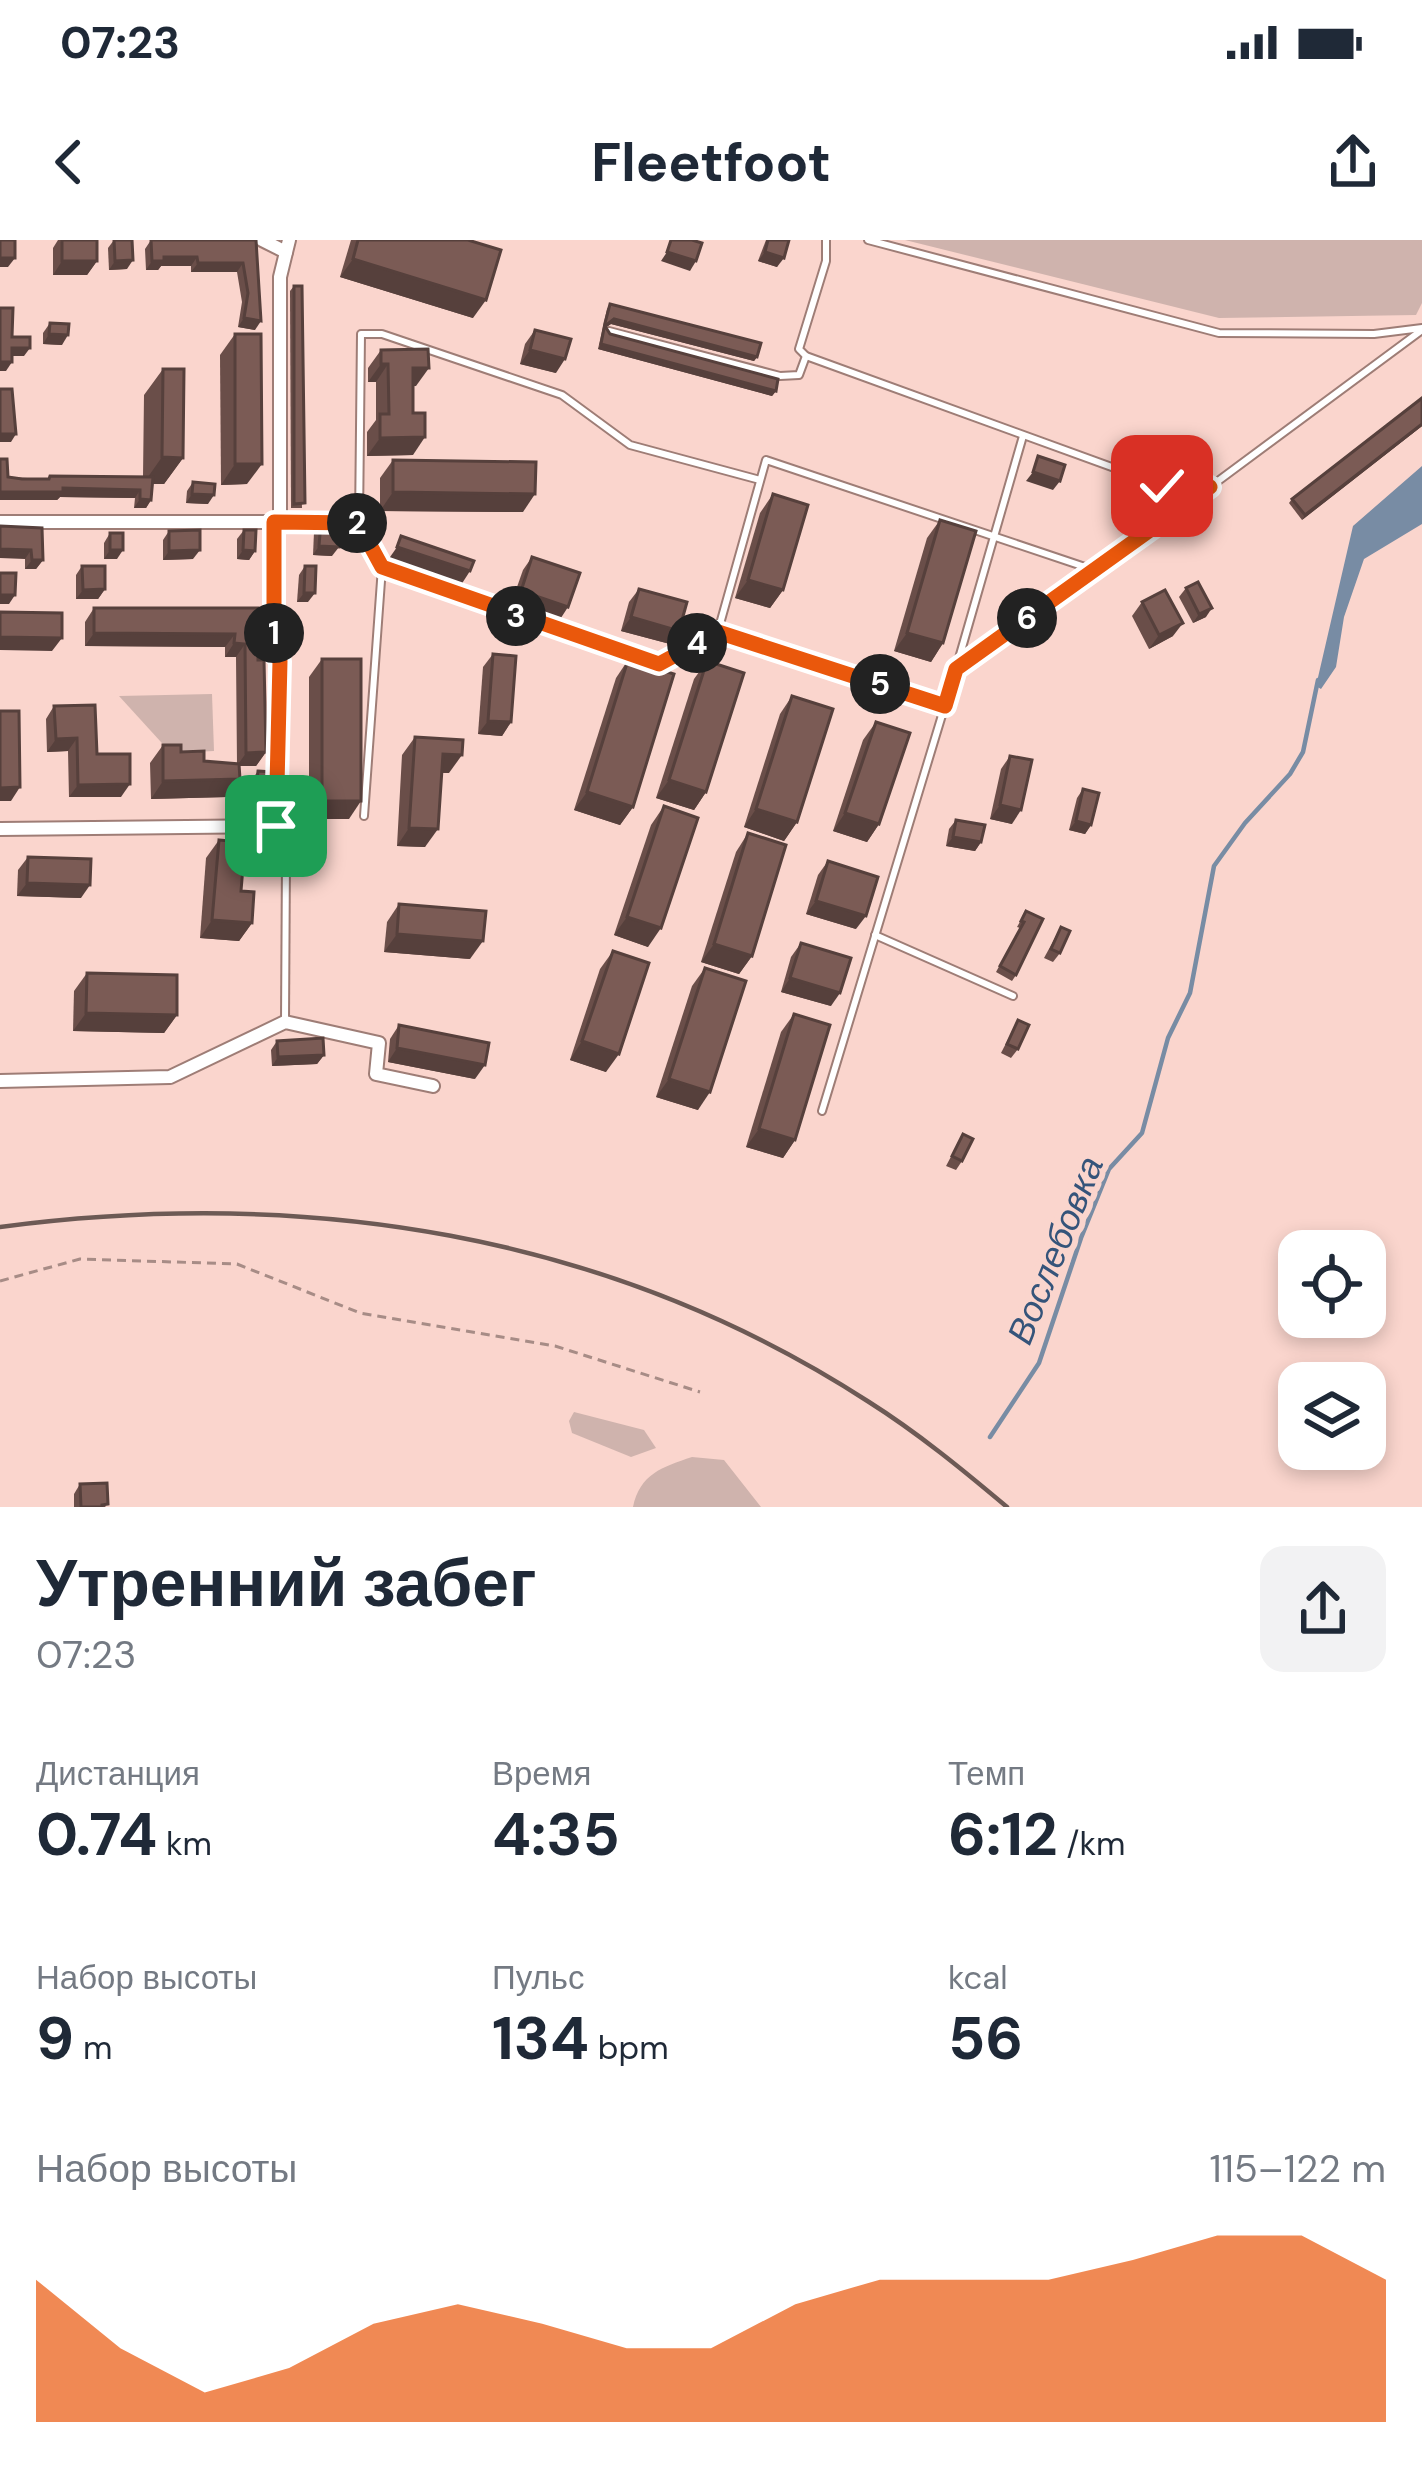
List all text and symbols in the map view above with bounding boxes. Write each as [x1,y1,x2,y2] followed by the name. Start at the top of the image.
[60,13,180,72] text: 07:23
[591,127,831,198] text: Fleetfoot
[36,129,102,195] icon: back
[1320,129,1386,195] icon: share
[1111,435,1213,537] pin
[1129,453,1195,519] icon: check
[327,493,387,553] pin: 2
[347,501,367,544] text: 2
[486,586,546,646] pin: 3
[997,588,1057,648] pin: 6
[506,594,526,637] text: 3
[1017,596,1037,639] text: 6
[244,603,304,663] pin: 1
[268,611,280,654] text: 1
[667,613,727,673] pin: 4
[686,621,708,664] text: 4
[850,654,910,714] pin: 5
[870,662,890,705] text: 5
[225,775,327,877] pin
[243,793,309,859] icon: arrive
[996,1149,1114,1351] water label: Вослебовка
[1278,1230,1386,1470] map controls
[1278,1230,1386,1338] button: locate
[1278,1362,1386,1470] button: layers
[36,1541,536,1626] text: Утренний забег
[1260,1546,1386,1672] button: share
[36,1629,136,1680] text: 07:23
[36,1752,200,1795] text: Дистанция
[492,1752,591,1795] text: Время
[948,1752,1025,1795] text: Темп
[36,1795,157,1874] text: 0.74
[492,1795,620,1874] text: 4:35
[948,1795,1058,1874] text: 6:12
[157,1822,212,1865] text: km
[1058,1822,1126,1865] text: /km
[36,1956,257,1999] text: Набор высоты
[492,1956,584,1999] text: Пульс
[948,1956,1008,1999] text: kcal
[36,1999,74,2078] text: 9
[492,1999,589,2078] text: 134
[948,1999,1023,2078] text: 56
[74,2026,112,2069] text: m
[589,2026,669,2069] text: bpm
[36,2143,297,2194] text: Набор высоты
[1210,2143,1386,2194] text: 115–122 m

